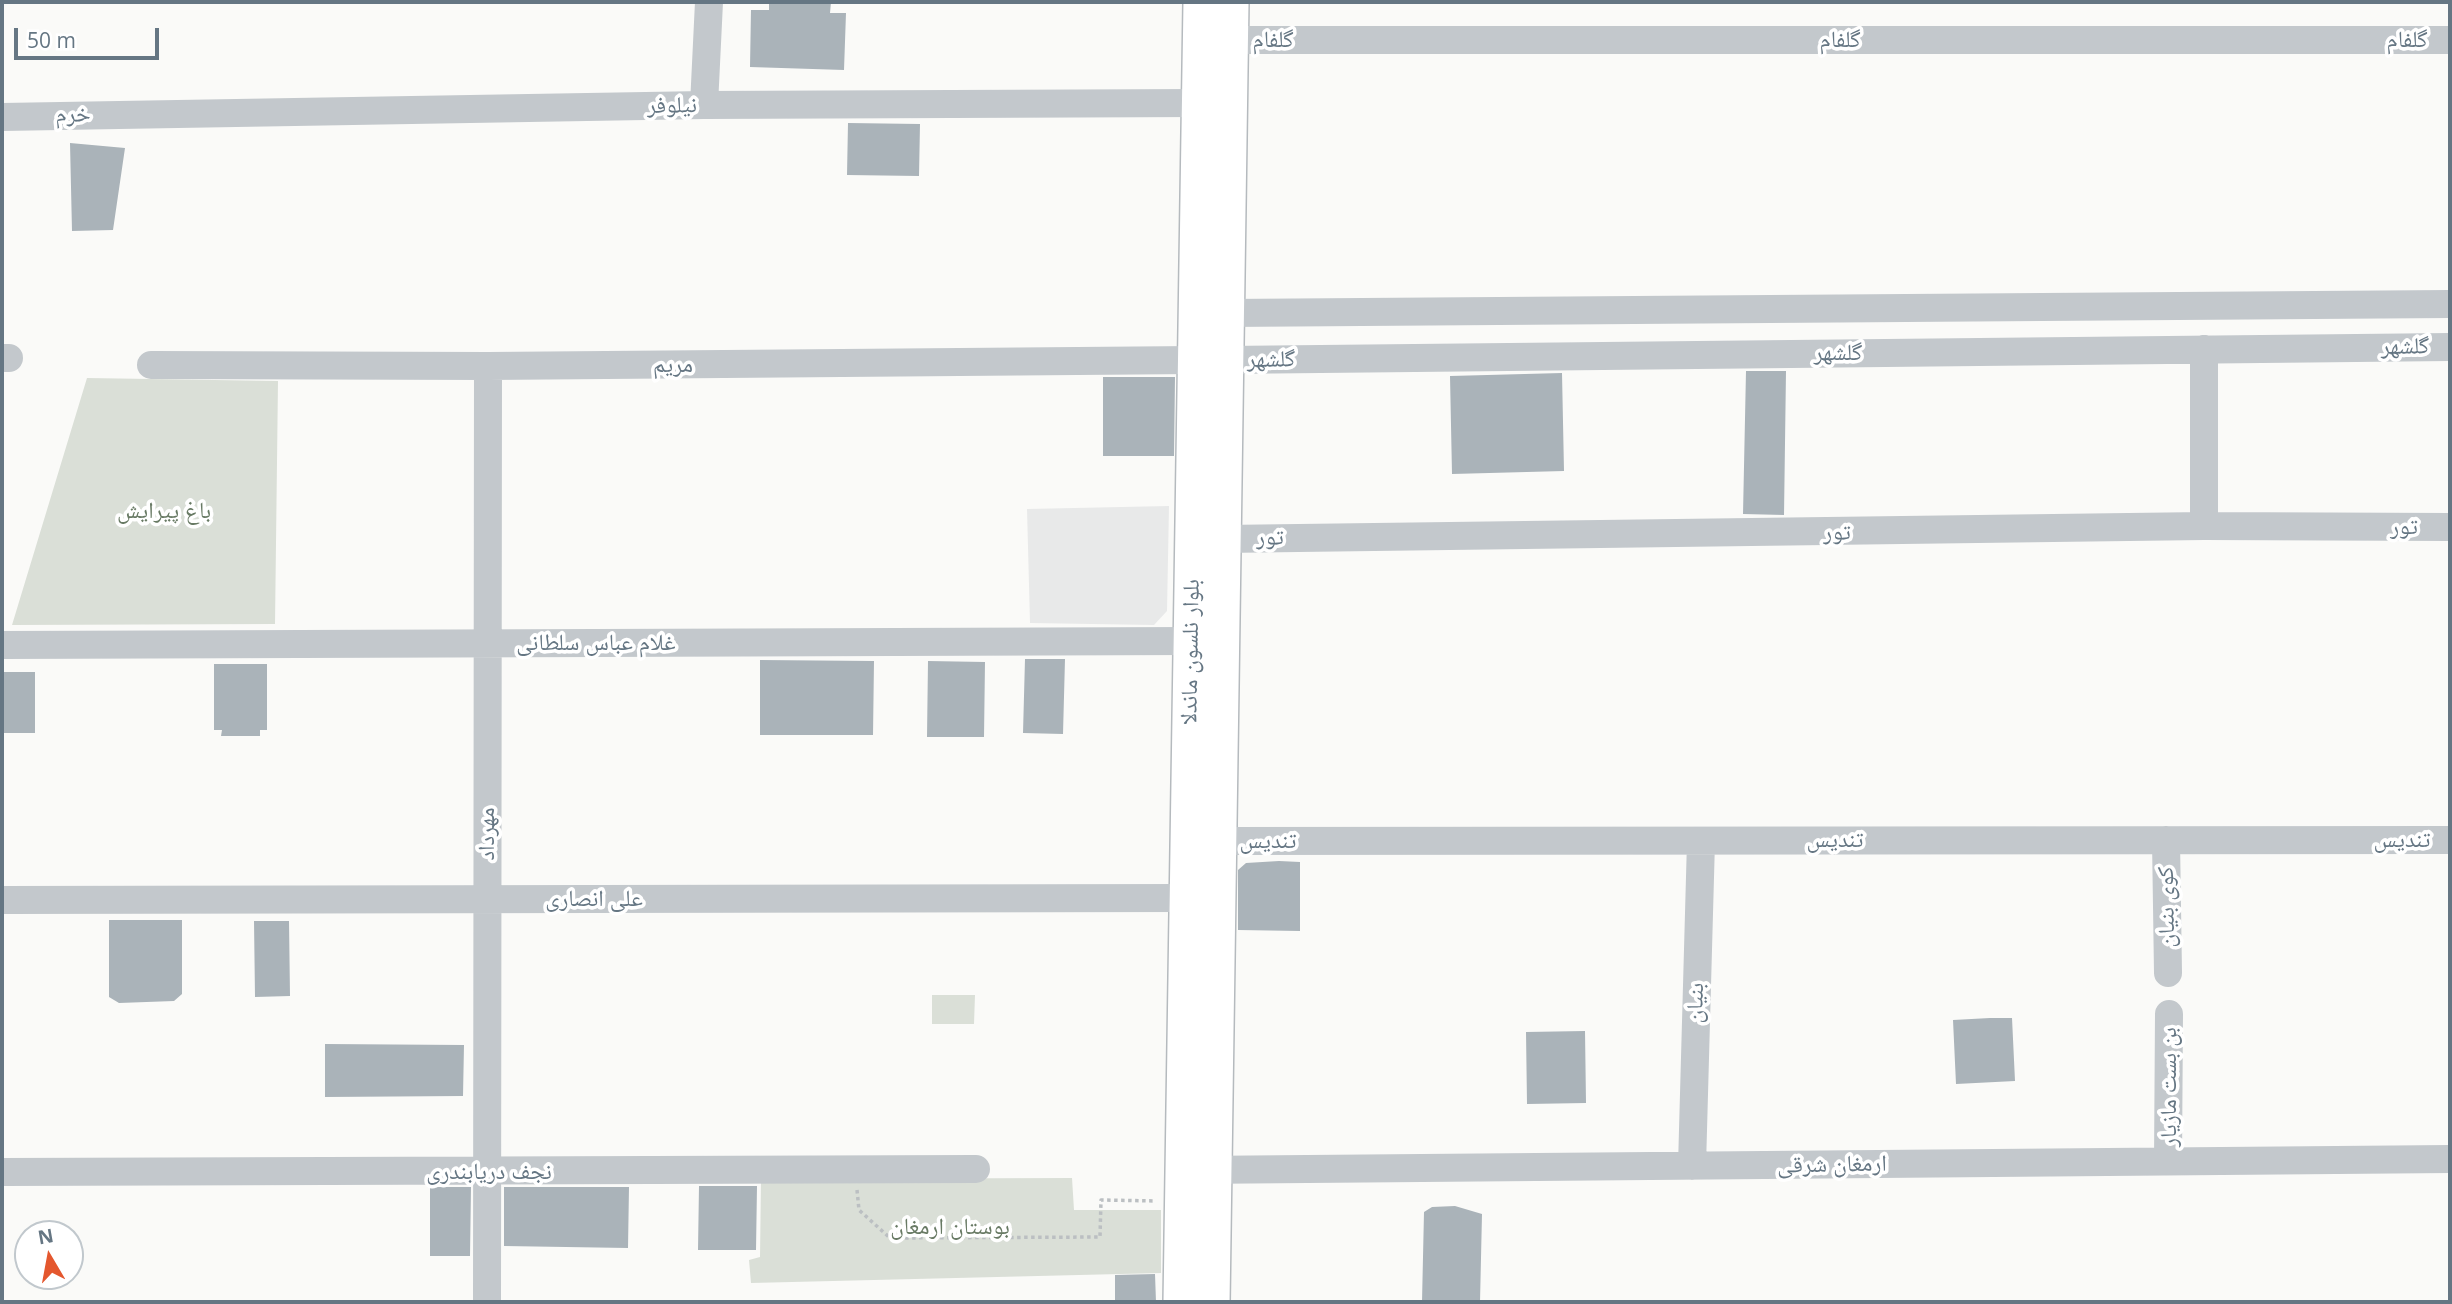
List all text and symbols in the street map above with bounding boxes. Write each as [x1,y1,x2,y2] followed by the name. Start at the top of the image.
[18,14,163,58] scale bar
[27,26,76,54] text: 50 m
[1252,26,1294,54] street label: گلفام
[1819,26,1861,54] street label: گلفام
[2386,26,2428,54] street label: گلفام
[647,92,697,120] street label: نیلوفر
[55,101,91,129] street label: خرم
[2381,333,2429,361] street label: گلشهر
[1814,339,1862,367] street label: گلشهر
[1247,346,1295,374] street label: گلشهر
[653,351,693,379] street label: مریم
[117,497,211,525] park label: باغ پیرایش
[2390,513,2418,541] street label: تور
[1823,519,1851,547] street label: تور
[1256,524,1284,552] street label: تور
[1176,579,1206,725] street label: بلوار نلسون ماندلا
[516,629,676,657] street label: غلام عباس سلطانی
[473,807,501,861] street label: مهرداد
[1807,826,1863,854] street label: تندیس
[2374,826,2430,854] street label: تندیس
[1240,827,1296,855] street label: تندیس
[2152,866,2182,948] street label: کوی بنیان
[545,885,643,913] street label: علی انصاری
[1681,982,1711,1024] street label: بنیان
[2155,1027,2183,1147] street label: بن بست مازیار
[1777,1150,1887,1180] street label: ارمغان شرقی
[426,1158,552,1186] street label: نجف دریابندری
[890,1213,1010,1241] park label: بوستان ارمغان
[14,1220,84,1290] north arrow
[36,1222,56,1250] text: N

